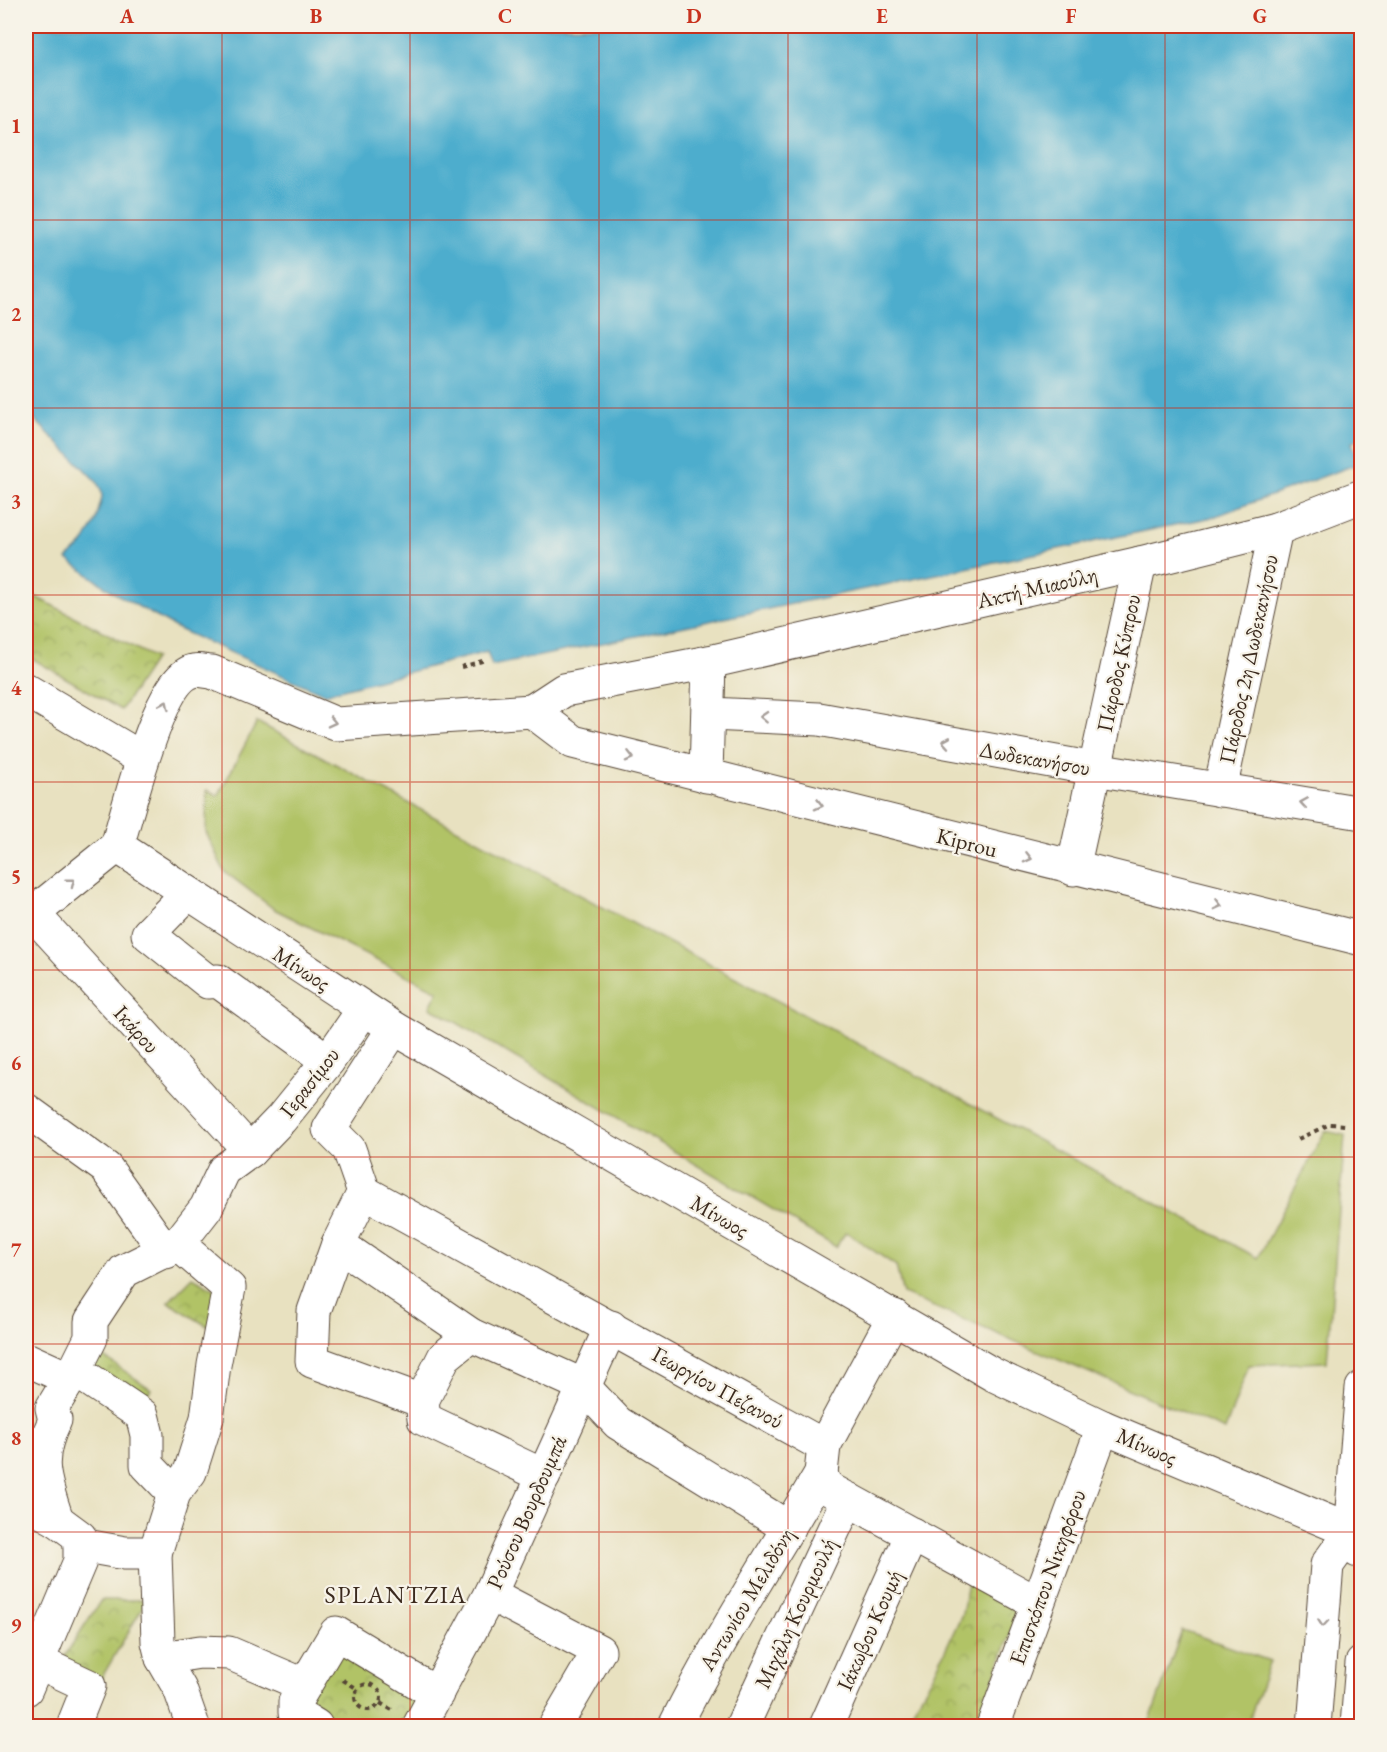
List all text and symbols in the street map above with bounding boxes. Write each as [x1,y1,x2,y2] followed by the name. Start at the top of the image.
[119,3,135,29] text: A
[310,3,322,29] text: B
[498,3,512,29] text: C
[686,3,702,29] text: D
[876,3,888,29] text: E
[1066,3,1077,29] text: F
[1253,3,1267,29] text: G
[11,113,21,139] text: 1
[11,301,22,327] text: 2
[11,488,21,514] text: 3
[1212,552,1285,766] street label: Πάροδος 2η Δωδεκανήσου
[973,560,1100,616] street label: Ακτή Μιαούλη
[1090,592,1147,735] street label: Πάροδος Κύπρου
[11,675,22,701] text: 4
[158,701,170,712] one-way arrow
[759,710,768,723] one-way arrow
[327,714,337,727] one-way arrow
[977,734,1093,782] street label: Δωδεκανήσου
[941,736,951,749] one-way arrow
[625,749,635,762] one-way arrow
[814,797,824,810] one-way arrow
[1299,798,1308,810] one-way arrow
[933,821,1001,864] street label: Kiprou
[1023,851,1033,863] one-way arrow
[11,863,21,889] text: 5
[64,879,75,890] one-way arrow
[1213,897,1223,910] one-way arrow
[268,939,336,998] street label: Μίνωος
[107,999,166,1060] street label: Ικάρου
[273,1041,346,1123] street label: Γερασίμου
[11,1050,22,1076] text: 6
[685,1188,754,1245] street label: Μίνωος
[11,1237,22,1263] text: 7
[647,1339,789,1435] street label: Γεωργίου Πεζανού
[1112,1421,1181,1472] street label: Μίνωος
[11,1425,21,1451] text: 8
[480,1430,574,1594] street label: Ρούσου Βουρδουμπά
[1002,1486,1093,1669] street label: Επισκόπου Νικηφόρου
[692,1522,801,1677] street label: Αντωνίου Μελιδόνη
[748,1533,843,1693] street label: Μιχάλη Κουρμουλή
[830,1565,909,1695] street label: Ιάκωβου Κουμή
[325,1579,467,1610] district label: SPLANTZIA
[11,1612,22,1638] text: 9
[1317,1619,1330,1628] one-way arrow

